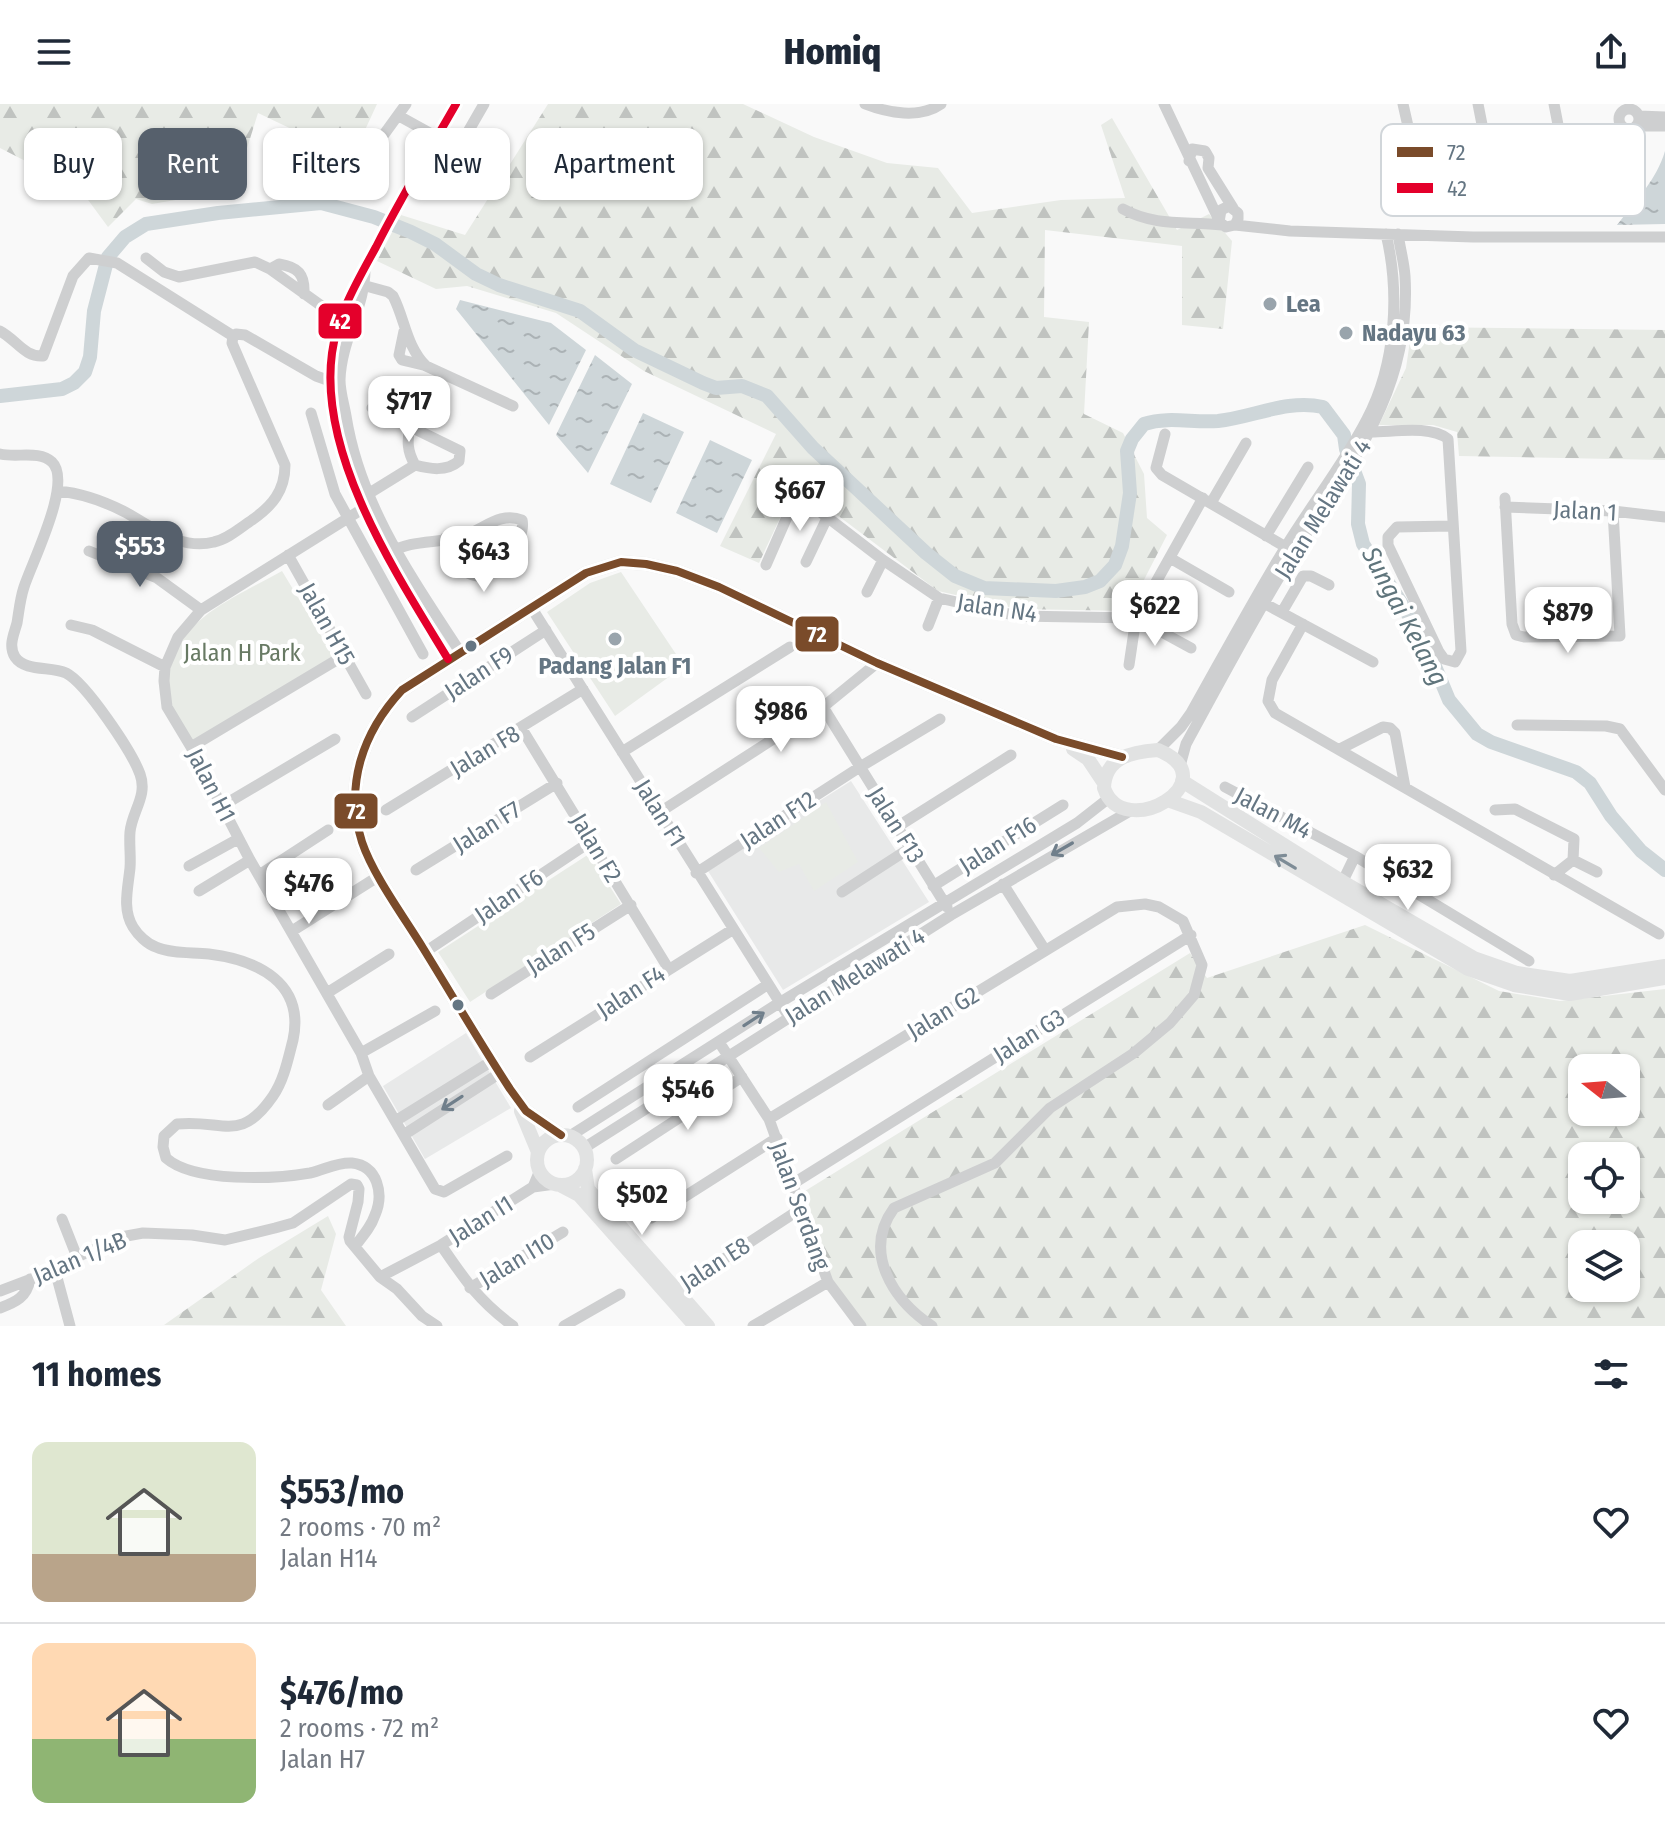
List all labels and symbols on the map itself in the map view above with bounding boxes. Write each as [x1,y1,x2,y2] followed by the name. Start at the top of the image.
[1381,124,1645,216] legend
[1447,139,1465,166] text: 72
[1447,175,1467,202] text: 42
[1286,290,1321,318] place label: Lea
[1261,295,1279,313] marker: Lea
[317,302,363,340] line badge: 42
[329,308,351,335] text: 42
[1362,319,1466,347] place label: Nadayu 63
[1337,324,1355,342] marker: Nadayu 63
[362,376,456,444] pin: $717
[1269,434,1377,584] street label: Jalan Melawati 4
[753,465,847,533] pin: $667
[1552,495,1618,527] street label: Jalan 1
[93,521,187,589] pin: $553
[437,526,531,594] pin: $643
[1355,541,1454,691] water label: Sungai Kelang
[293,578,361,670] street label: Jalan H15
[1108,580,1202,648] pin: $622
[1521,587,1615,655] pin: $879
[955,588,1039,628] street label: Jalan N4
[794,615,840,653] line badge: 72
[807,621,827,648] text: 72
[606,630,624,648] marker: Padang Jalan F1
[463,638,479,654] unlabelled marker
[183,639,301,667] park label: Jalan H Park
[439,641,519,705] street label: Jalan F9
[539,652,691,680] place label: Padang Jalan F1
[734,686,828,754] pin: $986
[445,719,525,783] street label: Jalan F8
[181,744,241,826] street label: Jalan H1
[629,774,691,852] street label: Jalan F1
[1230,781,1316,845] street label: Jalan M4
[862,782,930,868] street label: Jalan F13
[735,785,821,855] street label: Jalan F12
[333,792,379,830] line badge: 72
[448,795,526,859] street label: Jalan F7
[346,798,366,825] text: 72
[565,809,627,887] street label: Jalan F2
[954,810,1042,880] street label: Jalan F16
[1051,841,1074,857] one-way arrow
[1361,844,1455,912] pin: $632
[1274,853,1297,869] one-way arrow
[262,858,356,926] pin: $476
[469,863,549,929] street label: Jalan F6
[522,917,600,981] street label: Jalan F5
[780,922,930,1030] street label: Jalan Melawati 4
[592,960,670,1024] street label: Jalan F4
[902,981,984,1045] street label: Jalan G2
[450,997,466,1013] unlabelled marker
[988,1003,1070,1069] street label: Jalan G3
[742,1011,765,1027] one-way arrow
[1568,1054,1640,1126] north arrow
[641,1064,735,1132] pin: $546
[441,1096,464,1112] one-way arrow
[764,1138,836,1275] street label: Jalan Serdang
[595,1169,689,1237] pin: $502
[444,1190,518,1250] street label: Jalan I1
[29,1226,131,1290] street label: Jalan 1/4B
[474,1227,560,1293] street label: Jalan I10
[675,1231,755,1297] street label: Jalan E8

